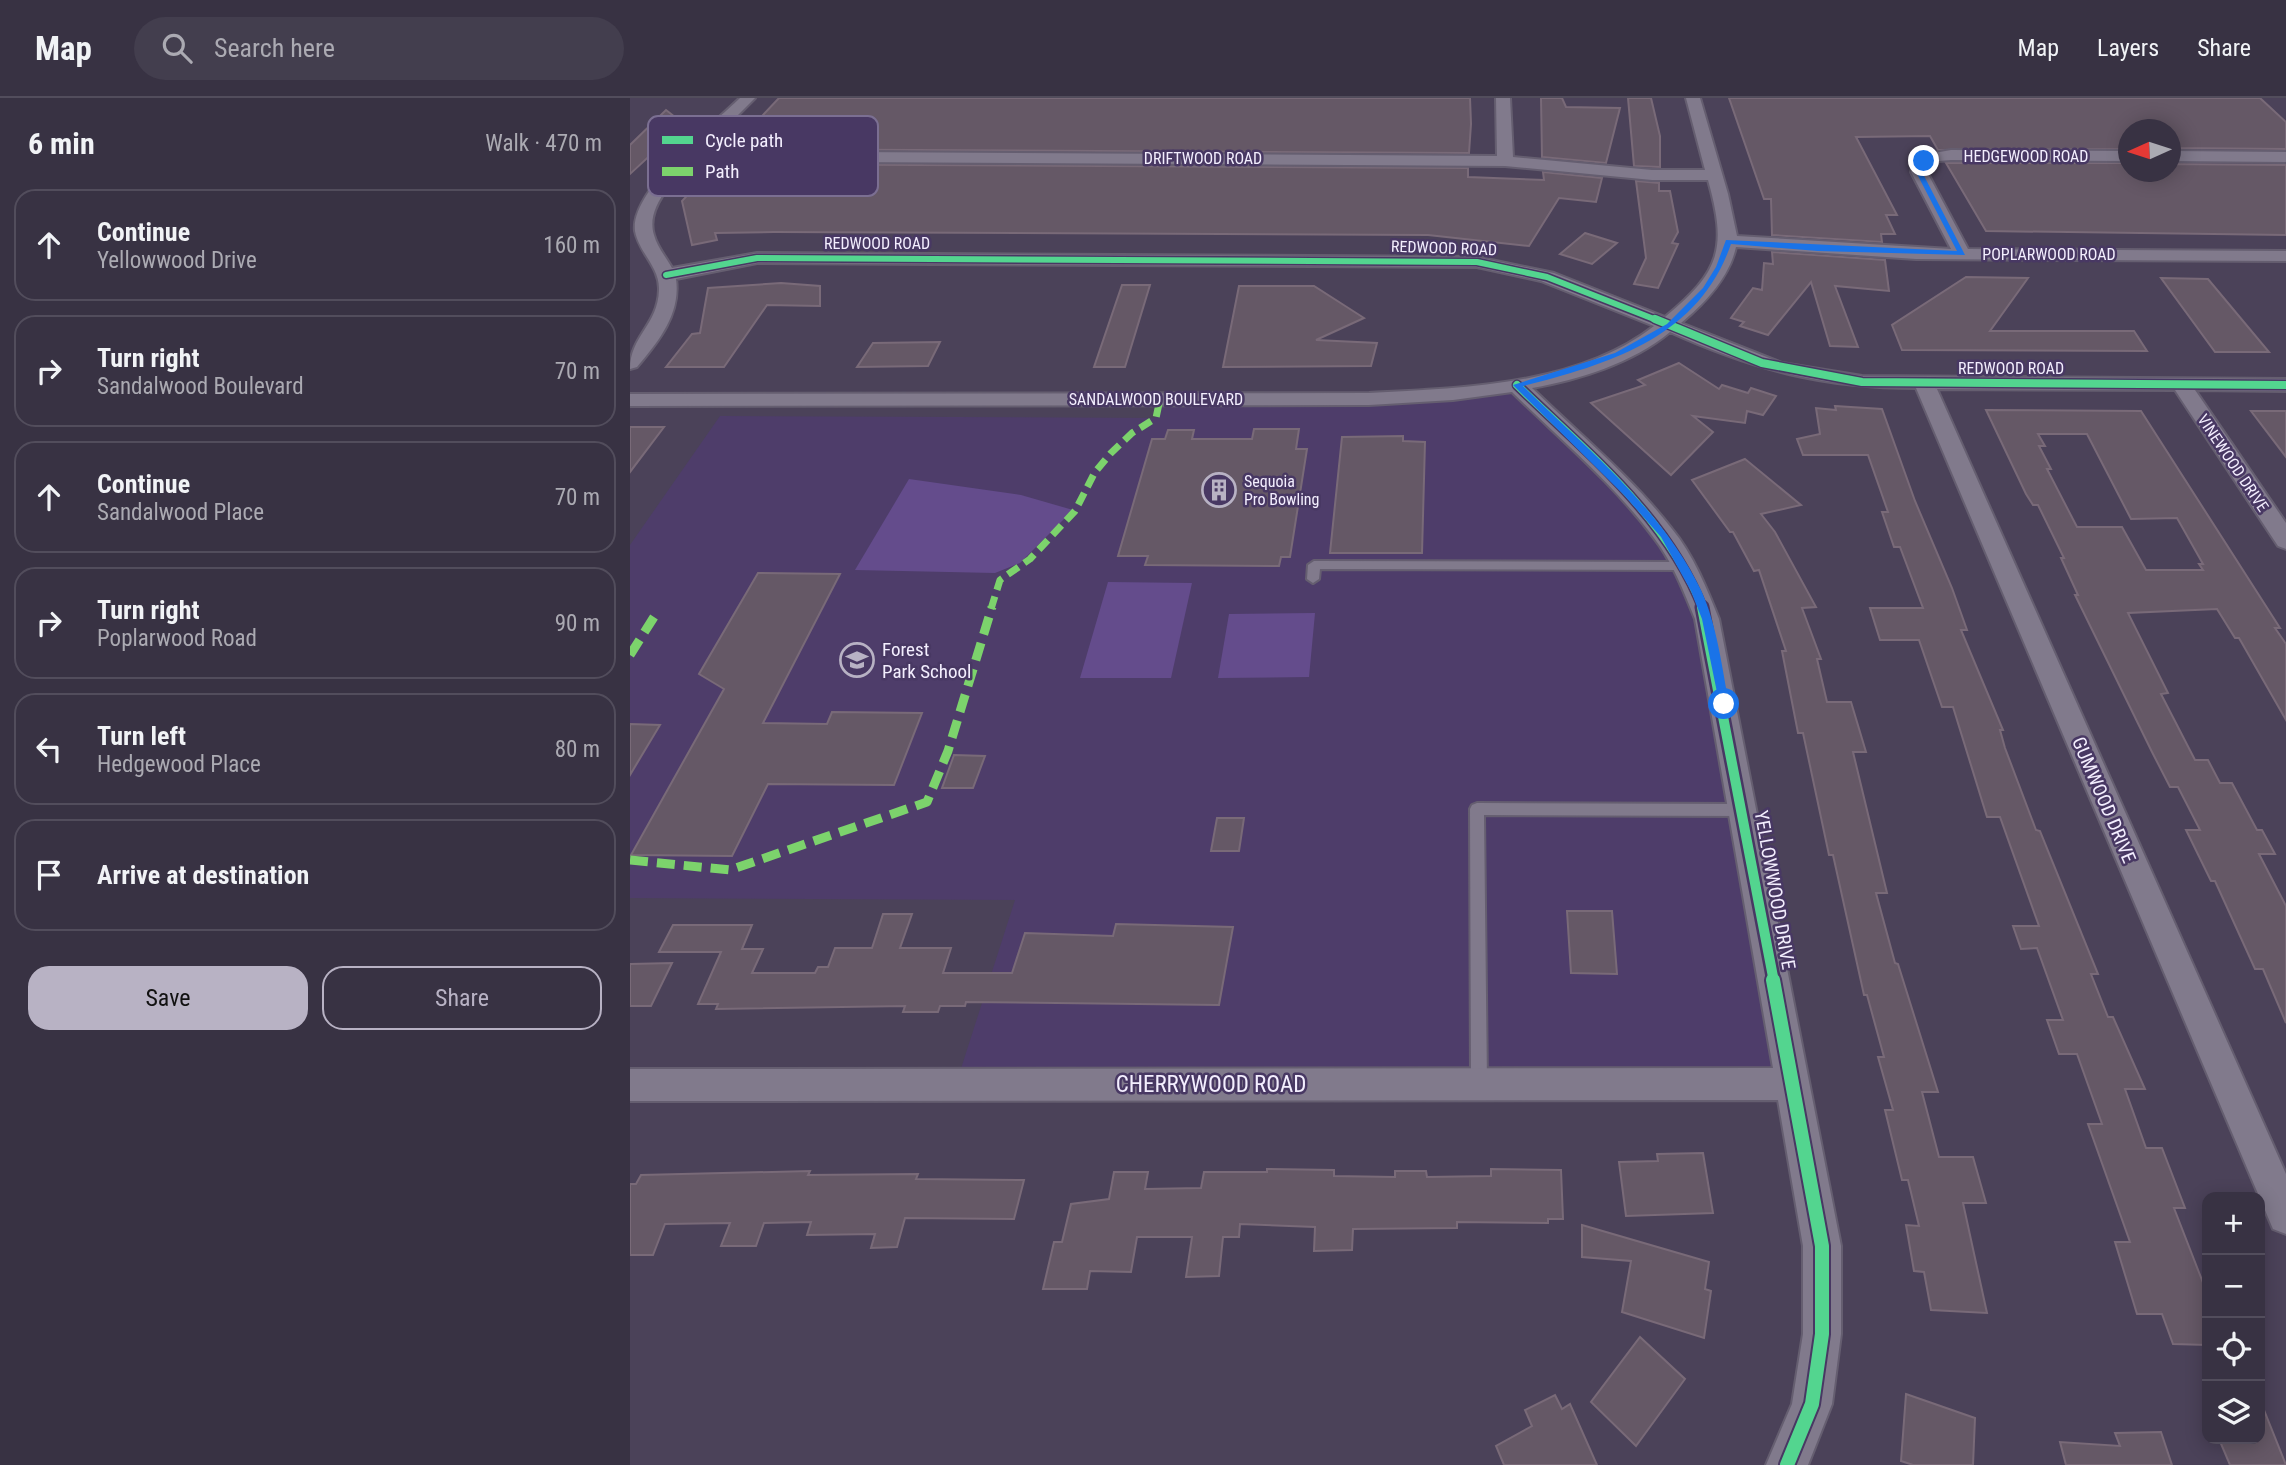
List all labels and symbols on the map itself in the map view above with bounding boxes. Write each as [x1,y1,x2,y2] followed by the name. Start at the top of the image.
[648,116,878,196] legend
[2118,119,2181,182] north arrow
[705,129,783,152] text: Cycle path
[1908,145,1939,176] route end
[1964,147,2088,166] street label: HEDGEWOOD ROAD
[1144,149,1262,168] street label: DRIFTWOOD ROAD
[705,160,739,183] text: Path
[824,234,930,253] street label: REDWOOD ROAD
[1391,237,1497,259] street label: REDWOOD ROAD
[1982,245,2116,264] street label: POPLARWOOD ROAD
[1958,359,2064,378] street label: REDWOOD ROAD
[1069,390,1243,409] street label: SANDALWOOD BOULEVARD
[2193,411,2273,515] street label: VINEWOOD DRIVE
[1200,471,1238,509] building icon: Sequoia Pro Bowling
[1244,472,1319,509] place label: Sequoia Pro Bowling
[882,638,971,683] place label: Forest Park School
[838,641,876,679] school or university icon: Forest Park School
[1708,688,1739,719] route start
[2067,734,2141,866] street label: GUMWOOD DRIVE
[1750,809,1800,971] street label: YELLOWWOOD DRIVE
[1116,1071,1306,1098] street label: CHERRYWOOD ROAD

